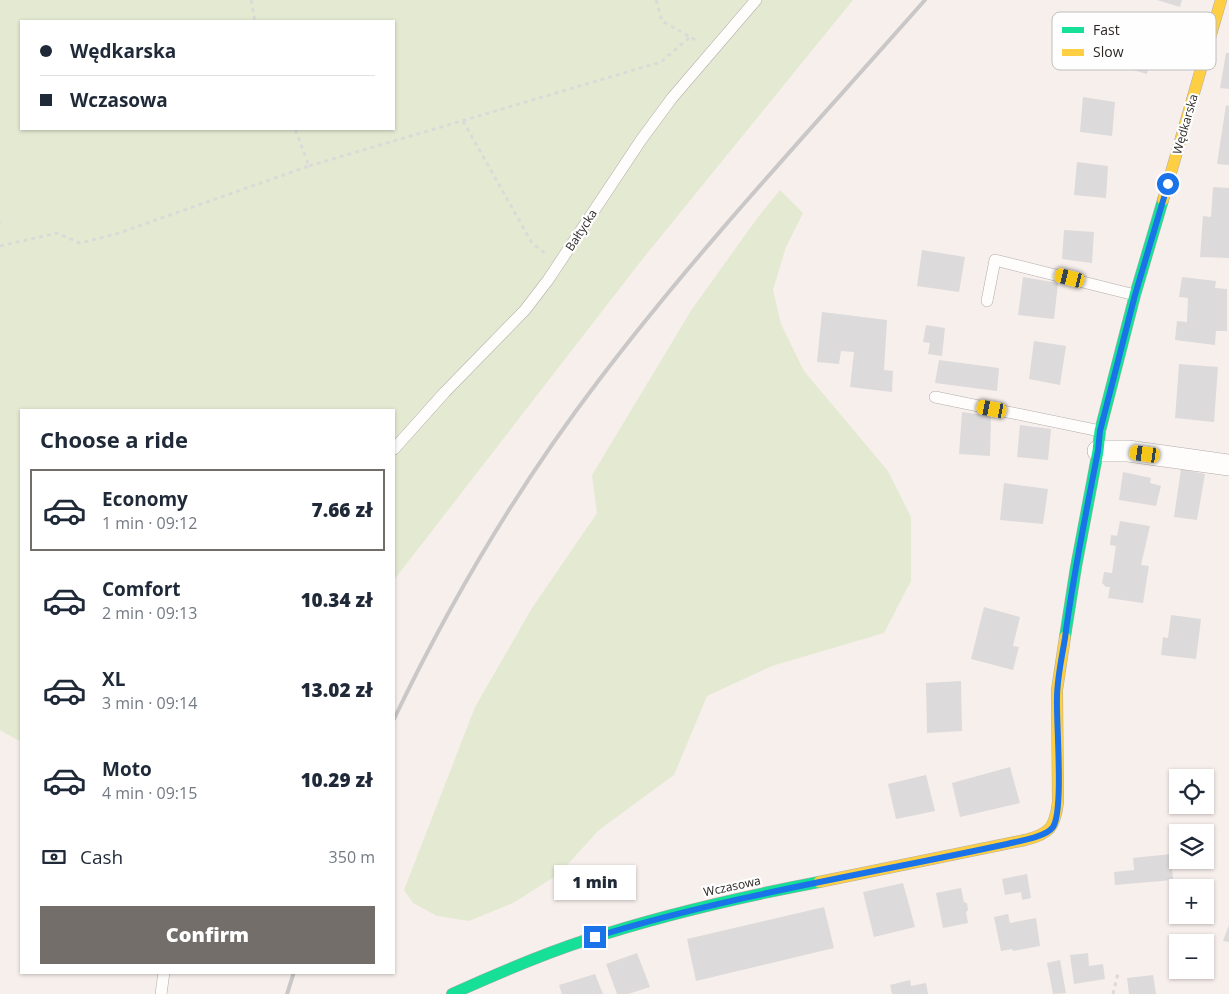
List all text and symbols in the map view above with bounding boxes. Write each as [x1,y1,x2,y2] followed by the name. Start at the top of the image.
[1052,12,1216,70] legend
[1093,20,1120,39] text: Fast
[70,38,176,64] text: Wędkarska
[1093,42,1124,61] text: Slow
[70,87,168,113] text: Wczasowa
[1168,92,1202,156] street label: Wędkarska
[1157,173,1179,195] route start
[561,206,601,254] street label: Bałtycka
[1053,267,1086,289] car
[975,399,1008,419] car
[40,424,188,454] text: Choose a ride
[1129,444,1160,464] car
[102,486,188,512] text: Economy
[42,488,87,533] icon: car
[312,497,373,523] text: 7.66 zł
[102,512,197,534] text: 1 min · 09:12
[102,576,181,602] text: Comfort
[42,578,87,623] icon: car
[300,587,373,613] text: 10.34 zł
[102,602,197,624] text: 2 min · 09:13
[102,666,125,692] text: XL
[42,668,87,713] icon: car
[300,677,373,703] text: 13.02 zł
[102,692,197,714] text: 3 min · 09:14
[102,756,152,782] text: Moto
[42,758,87,803] icon: car
[300,767,373,793] text: 10.29 zł
[1169,769,1214,979] map controls
[1169,769,1214,814] button: locate
[102,782,197,804] text: 4 min · 09:15
[1169,824,1214,869] button: layers
[40,843,68,871] icon: cash
[80,844,123,870] text: Cash
[329,846,375,868] text: 350 m
[554,864,636,900] callout: 1 min
[572,871,618,893] text: 1 min
[702,872,762,900] street label: Wczasowa
[1169,879,1214,924] button: +
[40,906,375,964] button: Confirm
[584,926,606,948] route end
[1169,934,1214,979] button: −

